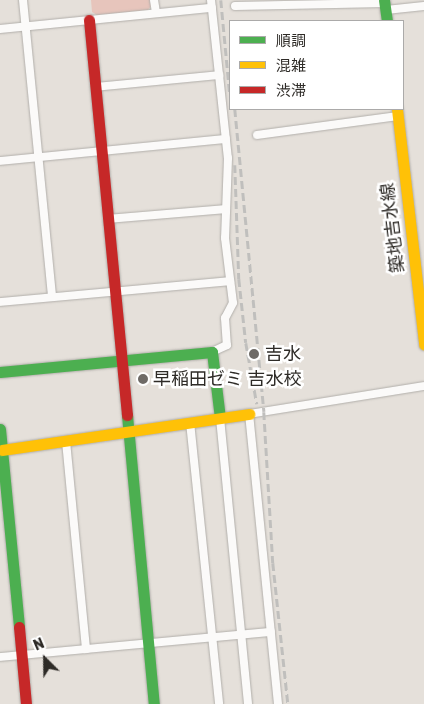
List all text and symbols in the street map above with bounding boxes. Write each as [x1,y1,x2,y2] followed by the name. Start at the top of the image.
[229,20,404,110] legend
[276,32,306,50] text: 順調
[276,57,306,75] text: 混雑
[276,82,306,100] text: 渋滞
[377,182,409,274] street label: 築地吉水線
[265,343,301,365] place label: 吉水
[247,347,261,361] marker: 吉水
[153,368,301,390] place label: 早稲田ゼミ 吉水校
[137,373,149,385] marker: 早稲田ゼミ 吉水校
[20,634,70,684] north arrow
[31,635,47,655] text: N

